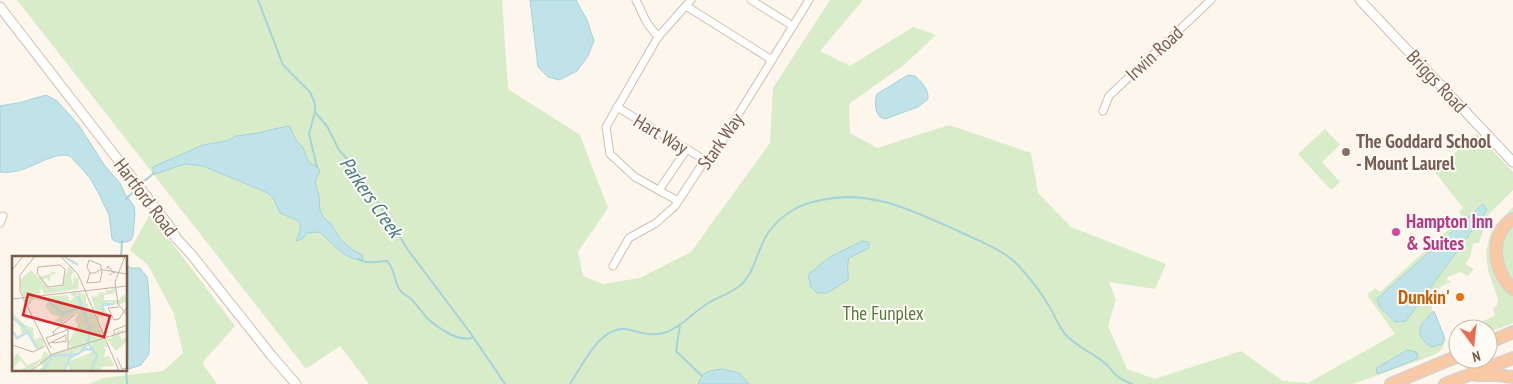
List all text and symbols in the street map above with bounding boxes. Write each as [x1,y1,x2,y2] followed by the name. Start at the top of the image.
[1120,20,1188,86] street label: Irwin Road
[1402,44,1472,118] street label: Briggs Road
[692,107,749,174] street label: Stark Way
[629,108,693,160] street label: Hart Way
[1356,129,1491,175] place label: The Goddard School - Mount Laurel
[1340,146,1352,158] marker: The Goddard School - Mount Laurel
[334,152,410,244] water label: Parkers Creek
[109,153,183,241] street label: Hartford Road
[1406,209,1493,255] place label: Hampton Inn & Suites
[1390,226,1402,238] marker: Hampton Inn & Suites
[12,256,128,372] inset map
[1398,285,1450,309] place label: Dunkin'
[1454,291,1466,303] marker: Dunkin'
[842,301,924,325] park label: The Funplex
[1448,319,1498,369] north arrow
[1470,347,1482,366] text: N

